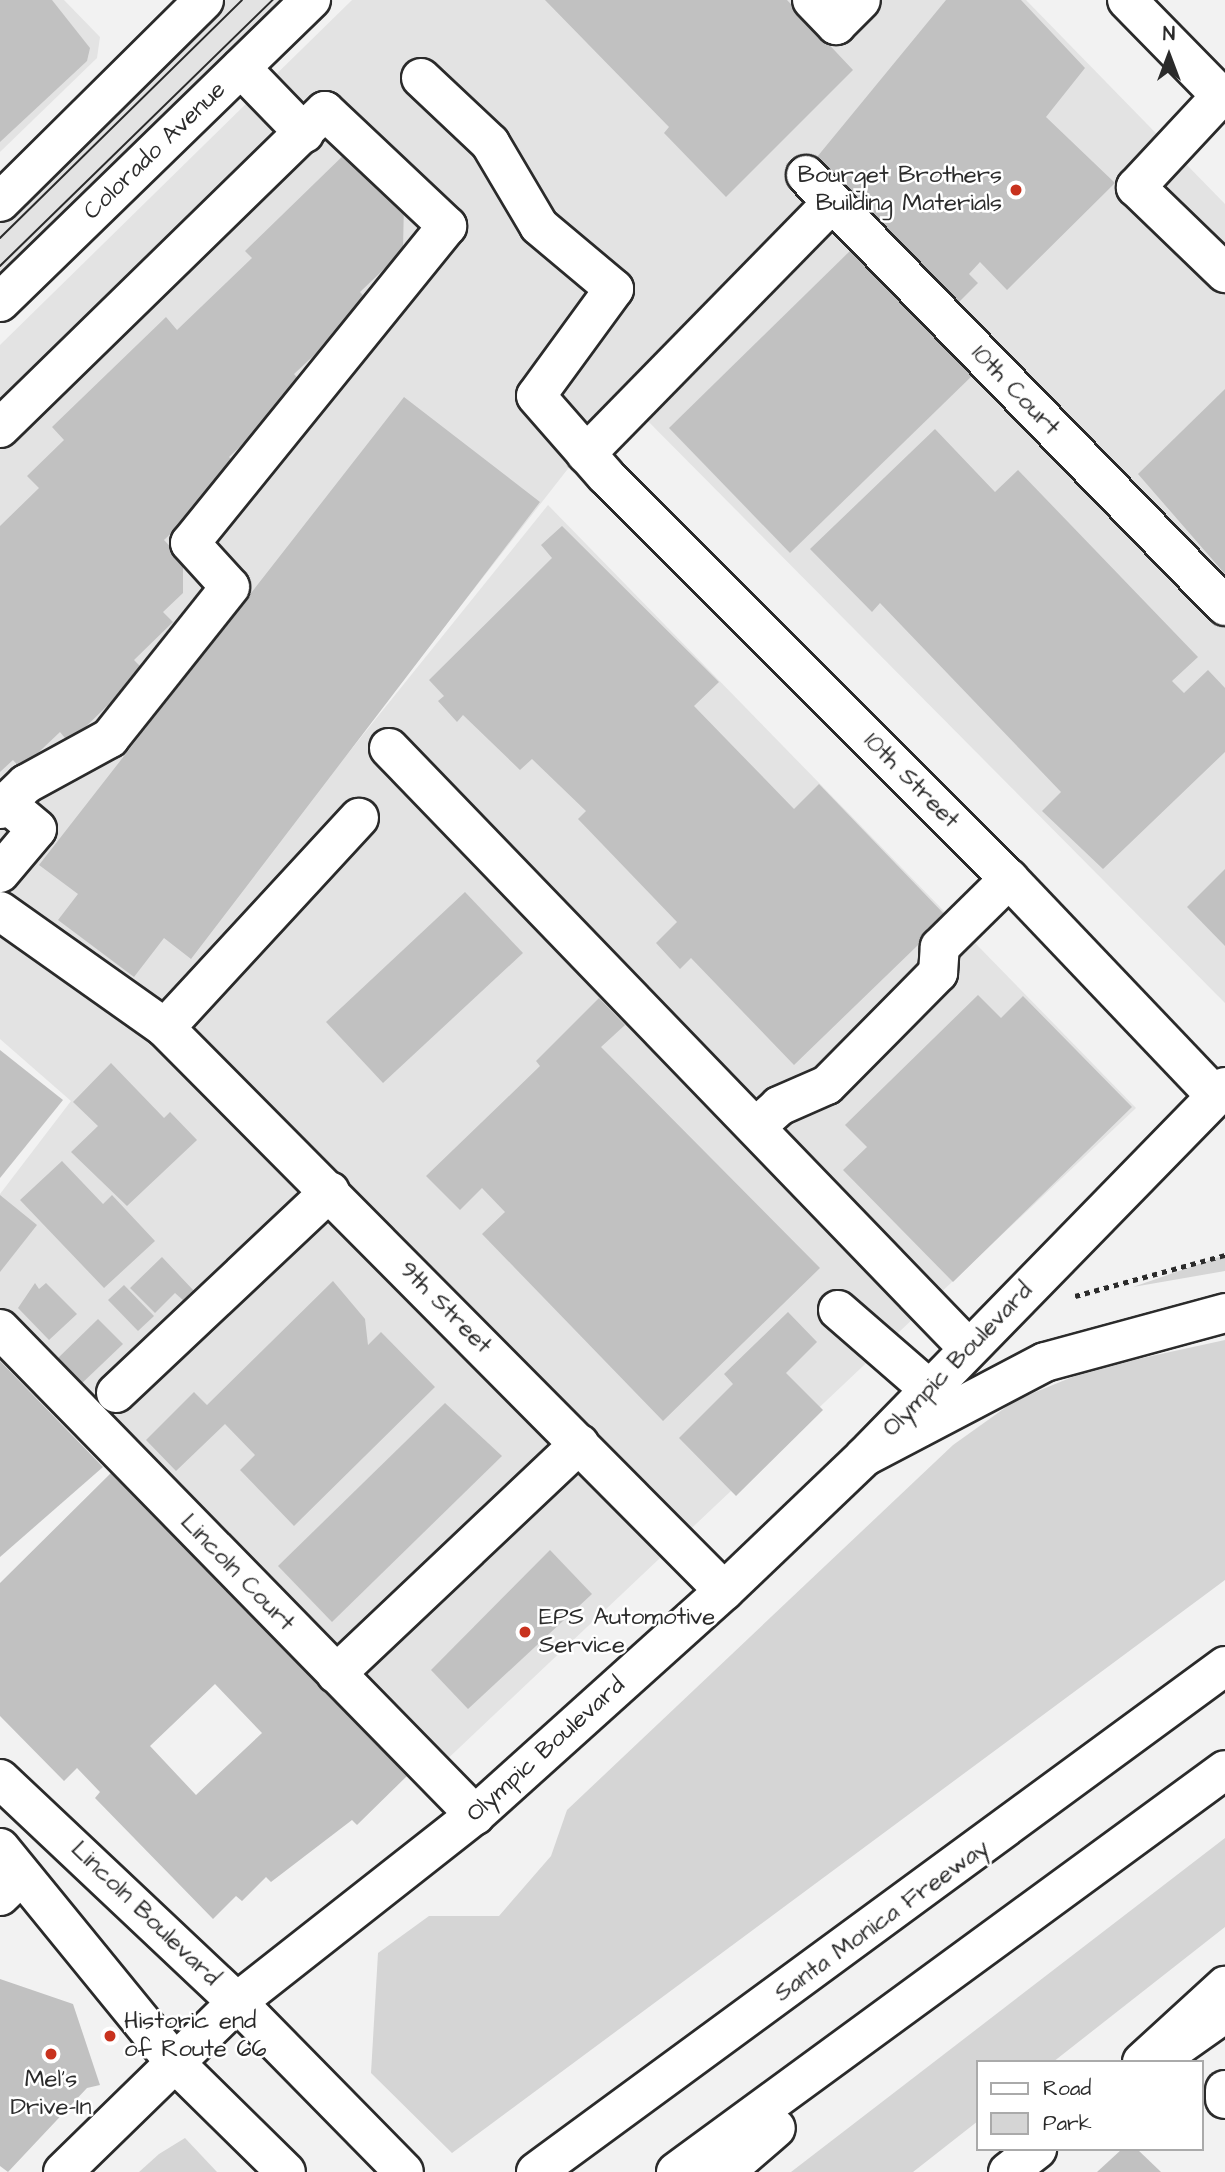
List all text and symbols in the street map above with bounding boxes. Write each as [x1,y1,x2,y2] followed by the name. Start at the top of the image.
[1134,21,1204,91] north arrow
[1163,21,1175,48] text: N
[78,76,232,226] street label: Colorado Avenue
[798,162,1002,218] place label: Bourget Brothers Building Materials
[1008,182,1024,198] marker: Bourget Brothers Building Materials
[965,340,1065,442] street label: 10th Court
[857,727,965,835] street label: 10th Street
[393,1256,497,1360] street label: 9th Street
[877,1277,1039,1443] street label: Olympic Boulevard
[174,1508,300,1638] street label: Lincoln Court
[539,1604,715,1660] place label: EPS Automotive Service
[517,1624,533,1640] marker: EPS Automotive Service
[461,1671,631,1829] street label: Olympic Boulevard
[769,1834,995,2008] street label: Santa Monica Freeway
[64,1836,226,1992] street label: Lincoln Boulevard
[124,2008,267,2064] place label: Historic end of Route 66
[102,2028,118,2044] marker: Historic end of Route 66
[43,2046,59,2062] marker: Mel's Drive-In
[976,2060,1204,2151] legend
[11,2066,91,2122] place label: Mel's Drive-In
[1043,2074,1091,2103] text: Road
[1043,2109,1092,2138] text: Park

